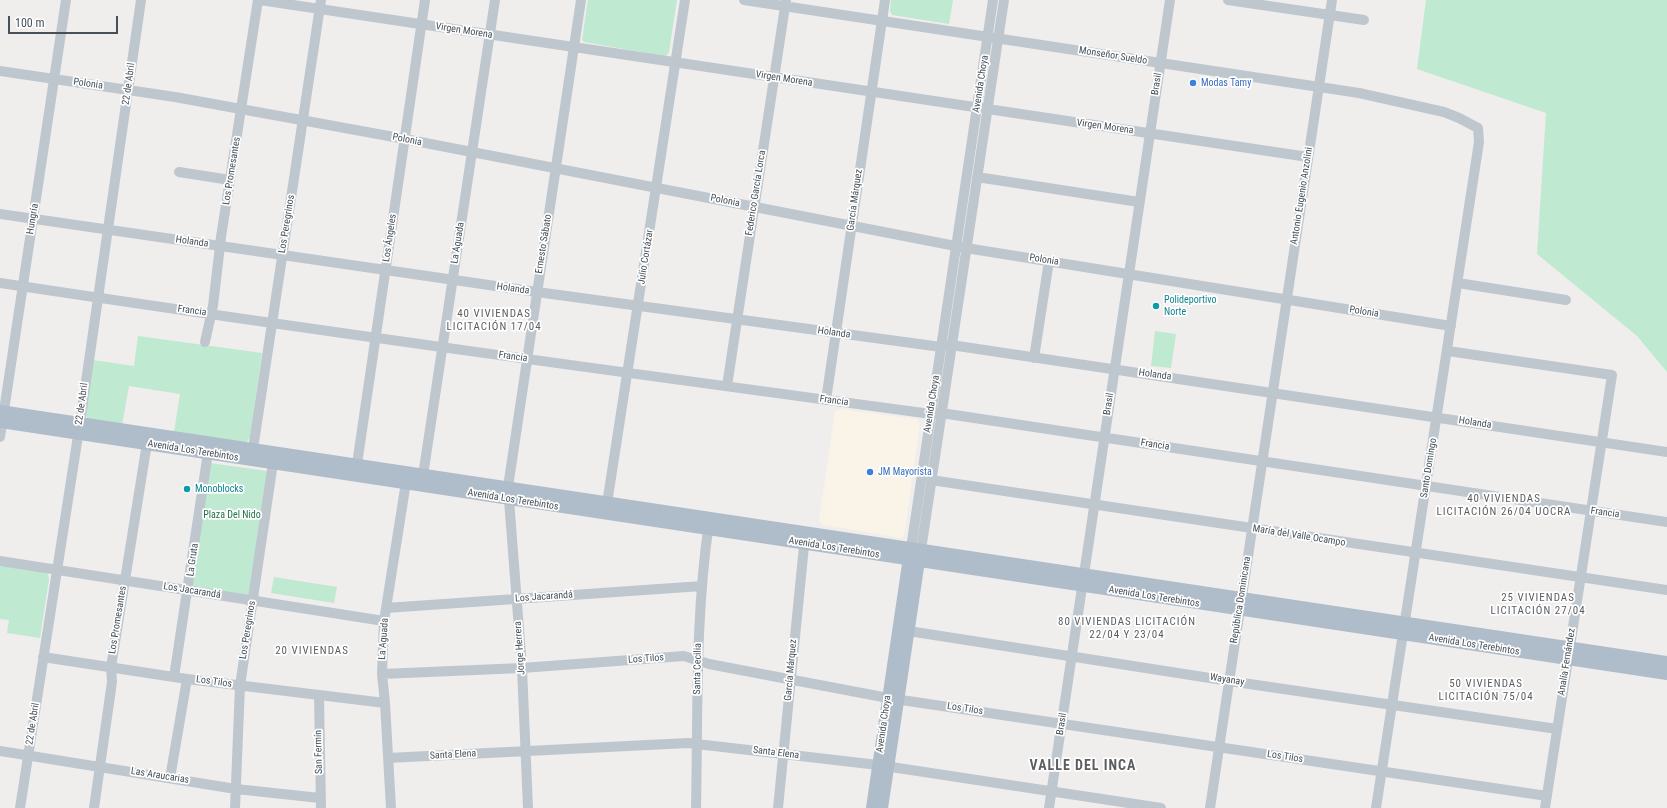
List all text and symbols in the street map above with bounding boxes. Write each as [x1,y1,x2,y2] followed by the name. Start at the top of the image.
[10,8,120,34] scale bar
[15,16,45,30] text: 100 m
[435,21,493,41] street label: Virgen Morena
[1078,45,1148,67] street label: Monseñor Sueldo
[971,54,991,114] street label: Avenida Choya
[120,62,138,106] street label: 22 de Abril
[755,69,813,89] street label: Virgen Morena
[1149,72,1165,96] street label: Brasil
[72,76,104,92] street label: Polonia
[1201,77,1251,89] place label: Modas Tamy
[1188,78,1198,88] marker: Modas Tamy
[1076,117,1134,137] street label: Virgen Morena
[391,131,423,149] street label: Polonia
[221,136,243,206] street label: Los Promesantes
[1288,146,1316,246] street label: Antonio Eugenio Anzolini
[743,150,769,236] street label: Federico García Lorca
[845,169,865,231] street label: García Márquez
[709,192,741,210] street label: Polonia
[276,194,298,254] street label: Los Peregrinos
[25,203,41,235] street label: Hungría
[381,213,399,263] street label: Los Ángeles
[533,213,555,275] street label: Ernesto Sábato
[449,221,467,265] street label: La Aguada
[636,229,656,285] street label: Julio Cortázar
[175,234,209,250] street label: Holanda
[1028,252,1060,268] street label: Polonia
[496,281,530,297] street label: Holanda
[1164,294,1216,318] place label: Polideportivo Norte
[1151,301,1161,311] marker: Polideportivo Norte
[177,303,207,319] street label: Francia
[1348,304,1380,320] street label: Polonia
[446,307,542,333] district label: 40 VIVIENDAS LICITACIÓN 17/04
[817,325,851,341] street label: Holanda
[498,349,528,365] street label: Francia
[1138,367,1172,383] street label: Holanda
[922,374,942,434] street label: Avenida Choya
[73,382,91,426] street label: 22 de Abril
[1101,392,1117,416] street label: Brasil
[819,393,849,409] street label: Francia
[1458,415,1492,431] street label: Holanda
[1140,437,1170,453] street label: Francia
[1418,437,1440,499] street label: Santo Domingo
[147,438,239,464] street label: Avenida Los Terebintos
[878,466,932,478] place label: JM Mayorista
[865,467,875,477] marker: JM Mayorista
[195,483,243,495] place label: Monoblocks
[182,484,192,494] marker: Monoblocks
[467,487,559,513] street label: Avenida Los Terebintos
[1437,492,1571,518] district label: 40 VIVIENDAS LICITACIÓN 26/04 UOCRA
[1590,505,1620,521] street label: Francia
[203,509,261,521] park label: Plaza Del Nido
[1252,523,1346,549] street label: María del Valle Ocampo
[788,535,880,561] street label: Avenida Los Terebintos
[185,543,201,577] street label: La Gruta
[1228,556,1254,644] street label: República Dominicana
[162,581,222,601] street label: Los Jacarandá
[1108,584,1200,610] street label: Avenida Los Terebintos
[107,585,129,655] street label: Los Promesantes
[515,589,573,605] street label: Los Jacarandá
[1490,591,1586,617] district label: 25 VIVIENDAS LICITACIÓN 27/04
[237,600,259,660] street label: Los Peregrinos
[1058,615,1196,641] district label: 80 VIVIENDAS LICITACIÓN 22/04 Y 23/04
[377,618,391,660] street label: La Aguada
[512,621,528,675] street label: Jorge Herrera
[1556,627,1578,697] street label: Analía Fernández
[1428,632,1520,658] street label: Avenida Los Terebintos
[782,639,800,701] street label: García Márquez
[692,643,704,695] street label: Santa Cecilia
[275,644,349,658] district label: 20 VIVIENDAS
[628,652,664,666] street label: Los Tilos
[1209,671,1245,689] street label: Wayanay
[195,674,233,690] street label: Los Tilos
[1438,677,1534,703] district label: 50 VIVIENDAS LICITACIÓN 75/04
[874,694,894,754] street label: Avenida Choya
[946,700,984,718] street label: Los Tilos
[24,702,42,746] street label: 22 de Abril
[1054,712,1070,736] street label: Brasil
[313,730,325,774] street label: San Fermín
[752,744,800,762] street label: Santa Elena
[429,748,477,762] street label: Santa Elena
[1266,748,1304,766] street label: Los Tilos
[1030,758,1136,774] district label: VALLE DEL INCA
[130,765,190,787] street label: Las Araucarias

